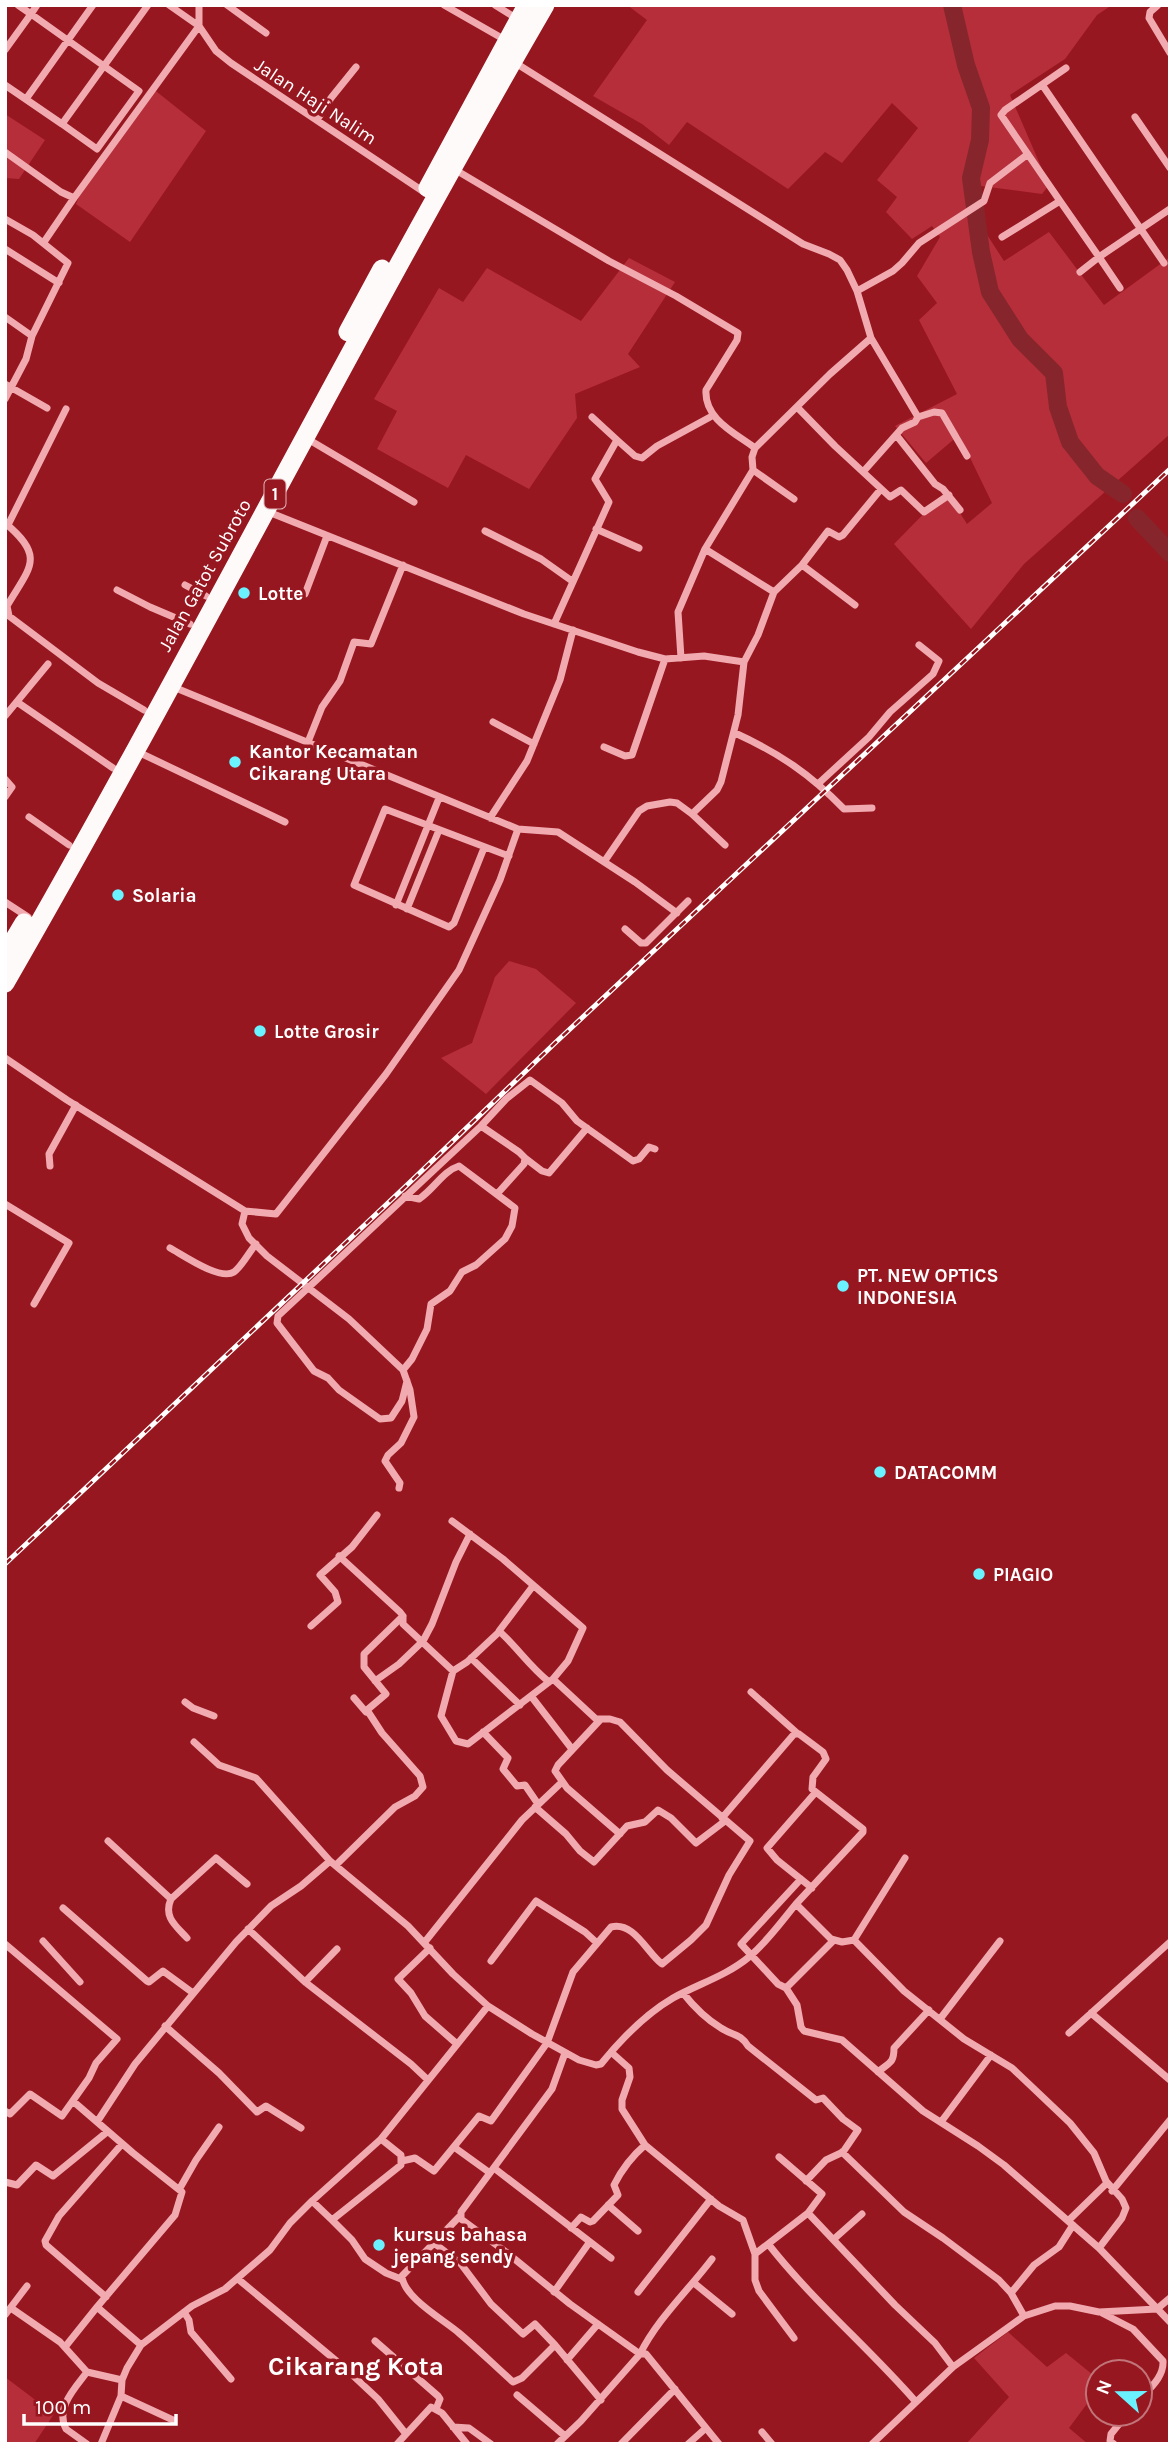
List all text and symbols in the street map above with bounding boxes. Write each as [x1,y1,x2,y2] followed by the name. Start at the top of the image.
[250,54,381,150] street label: Jalan Haji Nalim
[264,480,286,508] road number: 1
[154,495,256,656] street label: Jalan Gatot Subroto
[258,583,303,605] place label: Lotte
[236,585,252,601] marker: Lotte
[249,741,418,785] place label: Kantor Kecamatan Cikarang Utara
[227,754,243,770] marker: Kantor Kecamatan Cikarang Utara
[132,885,197,907] place label: Solaria
[110,887,126,903] marker: Solaria
[274,1021,379,1043] place label: Lotte Grosir
[252,1023,268,1039] marker: Lotte Grosir
[857,1265,999,1309] place label: PT. NEW OPTICS INDONESIA
[835,1278,851,1294] marker: PT. NEW OPTICS INDONESIA
[894,1462,997,1484] place label: DATACOMM
[872,1464,888,1480] marker: DATACOMM
[993,1564,1053,1586] place label: PIAGIO
[971,1566,987,1582] marker: PIAGIO
[391,2224,527,2268] place label: kursus bahasa jepang sendy
[371,2237,387,2253] marker: kursus bahasa jepang sendy
[268,2351,444,2382] district label: Cikarang Kota
[1084,2358,1154,2428] north arrow
[1091,2377,1117,2398] text: N
[24,2382,177,2426] scale bar
[35,2395,92,2419] text: 100 m

